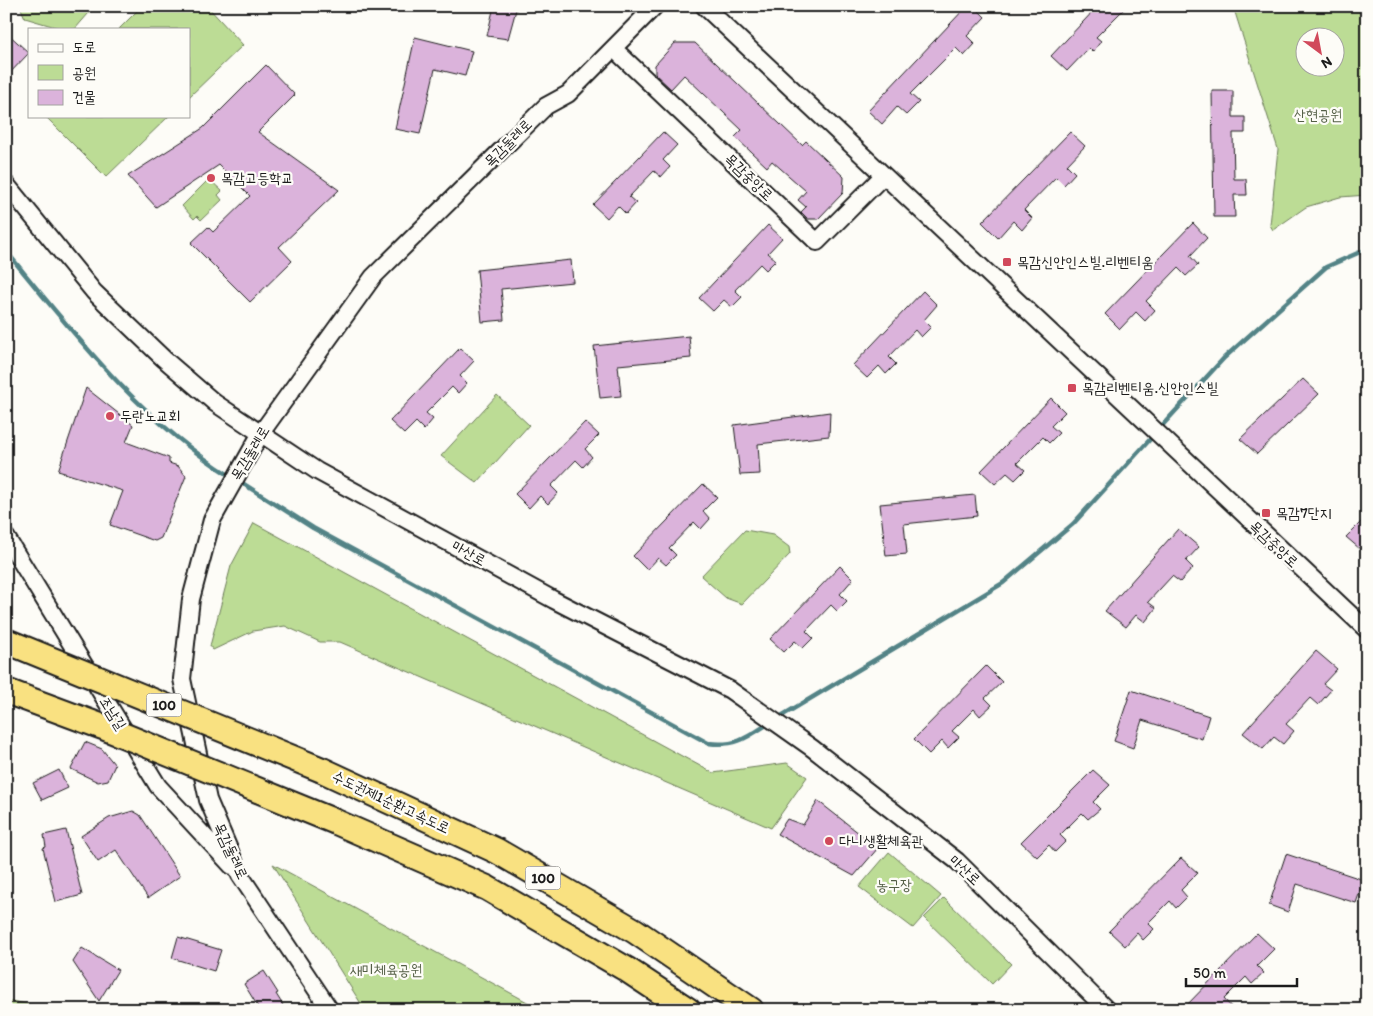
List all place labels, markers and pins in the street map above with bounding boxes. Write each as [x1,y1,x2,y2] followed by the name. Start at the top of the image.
[221,169,293,187] place label: 목감고등학교
[205,172,217,184] marker: 목감고등학교
[1017,253,1153,271] place label: 목감신안인스빌.리벤티움
[1001,256,1013,268] marker: 목감신안인스빌.리벤티움
[1082,379,1218,397] place label: 목감리벤티움.신안인스빌
[1066,382,1078,394] marker: 목감리벤티움.신안인스빌
[120,407,180,425] place label: 두란노교회
[104,410,116,422] marker: 두란노교회
[1276,504,1332,522] place label: 목감7단지
[1260,507,1272,519] marker: 목감7단지
[839,832,924,850] place label: 다니생활체육관
[823,835,835,847] marker: 다니생활체육관

